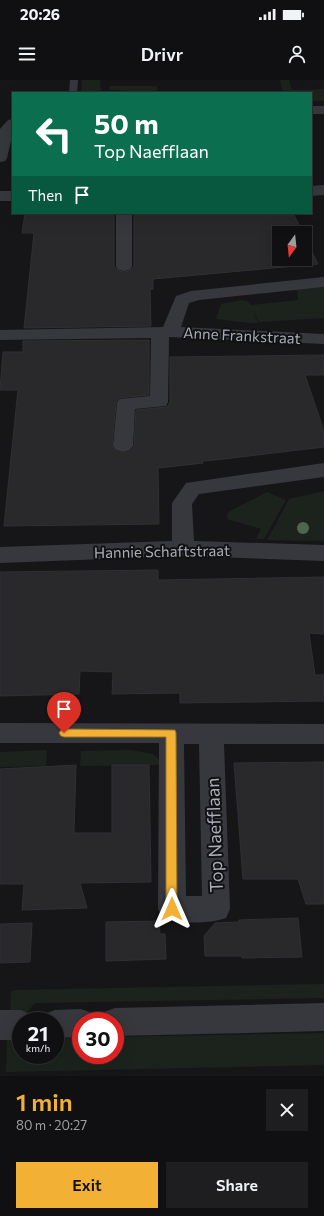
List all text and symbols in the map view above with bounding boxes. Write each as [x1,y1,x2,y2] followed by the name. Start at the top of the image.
[20,5,60,23] text: 20:26
[16,43,38,65] icon: menu
[141,43,183,65] text: Drivr
[286,43,308,65] icon: person
[94,106,159,140] text: 50 m
[28,108,80,160] icon: left
[94,140,209,162] text: Top Naefflaan
[71,184,93,206] icon: arrive
[28,186,63,204] text: Then
[272,226,312,266] north arrow
[272,226,312,266] map controls
[183,323,301,347] street label: Anne Frankstraat
[94,541,230,561] street label: Hannie Schaftstraat
[47,692,81,733] pin
[53,698,75,720] icon: arrive
[201,777,227,893] street label: Top Naefflaan
[151,888,193,930] position arrow
[72,1012,124,1064] speed limit sign: 30
[28,1021,48,1045] text: 21
[26,1042,50,1054] text: km/h
[16,1087,73,1116] text: 1 min
[266,1089,308,1131] button: close
[16,1117,87,1133] text: 80 m · 20:27
[16,1162,158,1208] button: Exit
[166,1162,308,1208] button: Share

